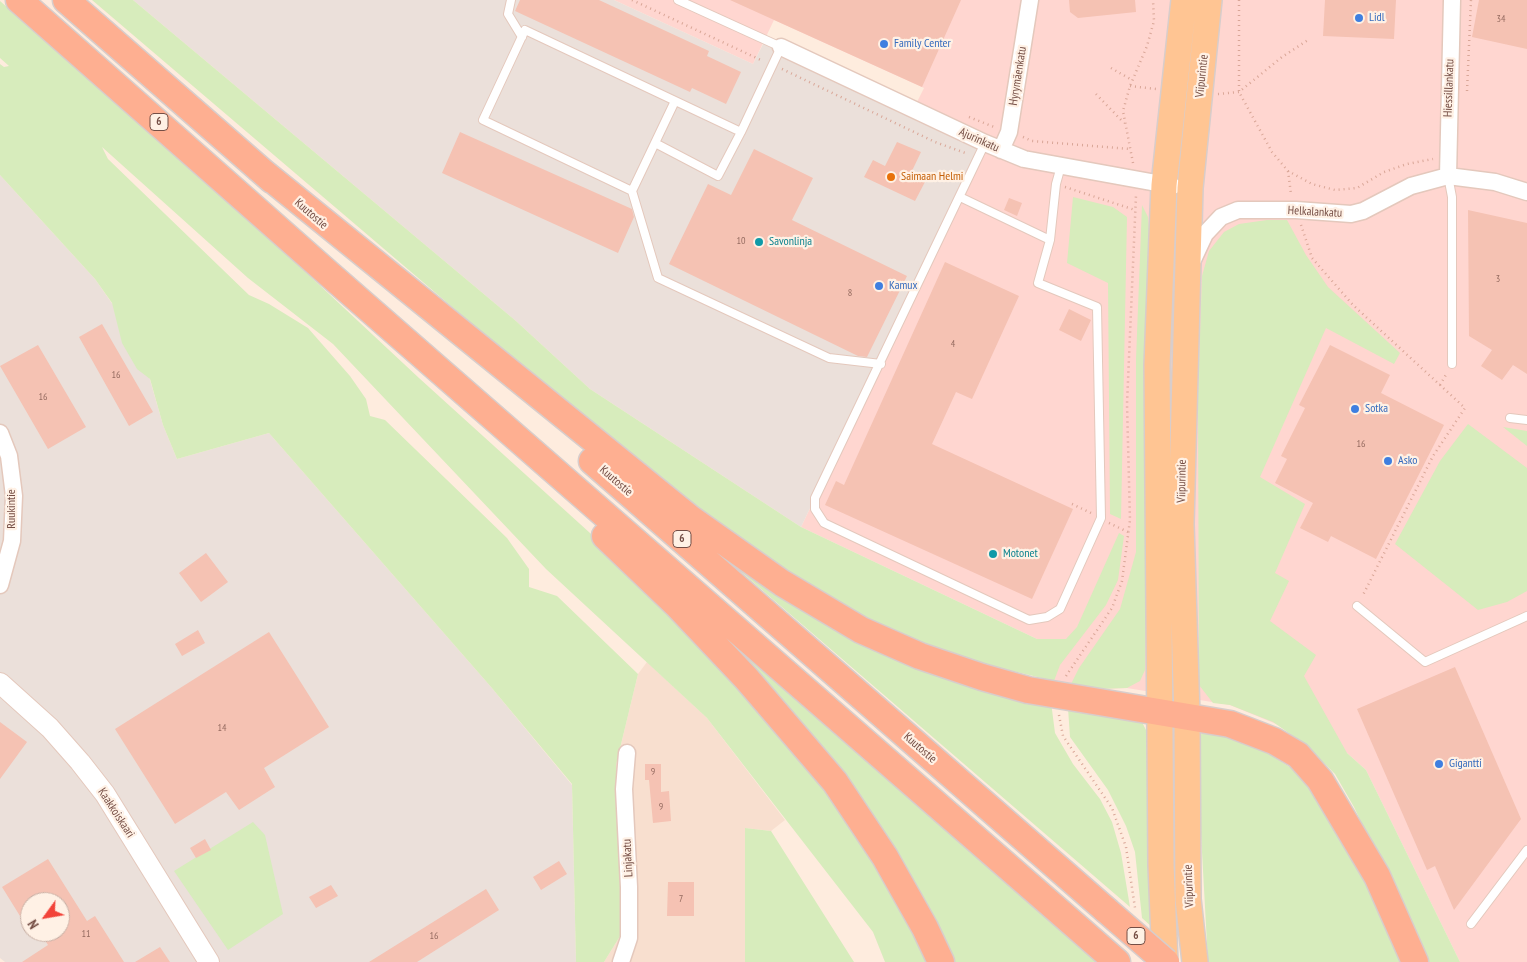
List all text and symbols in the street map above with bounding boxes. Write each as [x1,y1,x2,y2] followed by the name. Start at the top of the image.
[1369,11,1385,25] place label: Lidl
[1353,12,1365,24] marker: Lidl
[1497,13,1505,25] house number: 34
[894,37,951,51] place label: Family Center
[878,38,890,50] marker: Family Center
[1006,45,1030,107] street label: Hyrymäenkatu
[1193,54,1211,98] street label: Viipurintie
[1441,59,1457,117] street label: Hiessillankatu
[150,114,168,130] road number: 6
[957,125,1001,155] street label: Ajurinkatu
[901,170,963,184] place label: Saimaan Helmi
[885,171,897,183] marker: Saimaan Helmi
[291,196,331,232] street label: Kuutostie
[1287,203,1343,221] street label: Helkalankatu
[737,235,745,247] house number: 10
[769,235,812,249] place label: Savonlinja
[753,236,765,248] marker: Savonlinja
[1496,273,1500,285] house number: 3
[889,279,917,293] place label: Kamux
[873,280,885,292] marker: Kamux
[848,287,852,299] house number: 8
[951,338,955,350] house number: 4
[112,369,120,381] house number: 16
[39,391,47,403] house number: 16
[1365,402,1388,416] place label: Sotka
[1349,403,1361,415] marker: Sotka
[1357,438,1365,450] house number: 16
[1398,454,1417,468] place label: Asko
[1382,455,1394,467] marker: Asko
[1174,459,1190,503] street label: Viipurintie
[596,463,636,499] street label: Kuutostie
[5,489,19,529] street label: Ruukintie
[673,530,691,548] road number: 6
[1003,547,1038,561] place label: Motonet
[987,548,999,560] marker: Motonet
[218,722,226,734] house number: 14
[900,730,940,766] street label: Kuutostie
[1449,757,1482,771] place label: Gigantti
[1433,758,1445,770] marker: Gigantti
[651,766,655,778] house number: 9
[95,785,137,841] street label: Kaakkoiskaari
[659,801,663,813] house number: 9
[620,839,636,877] street label: Linjakatu
[1181,864,1197,908] street label: Viipurintie
[20,892,70,942] north arrow
[679,893,683,905] house number: 7
[23,916,43,932] text: N
[82,928,90,940] house number: 11
[1127,928,1145,944] road number: 6
[430,930,438,942] house number: 16

